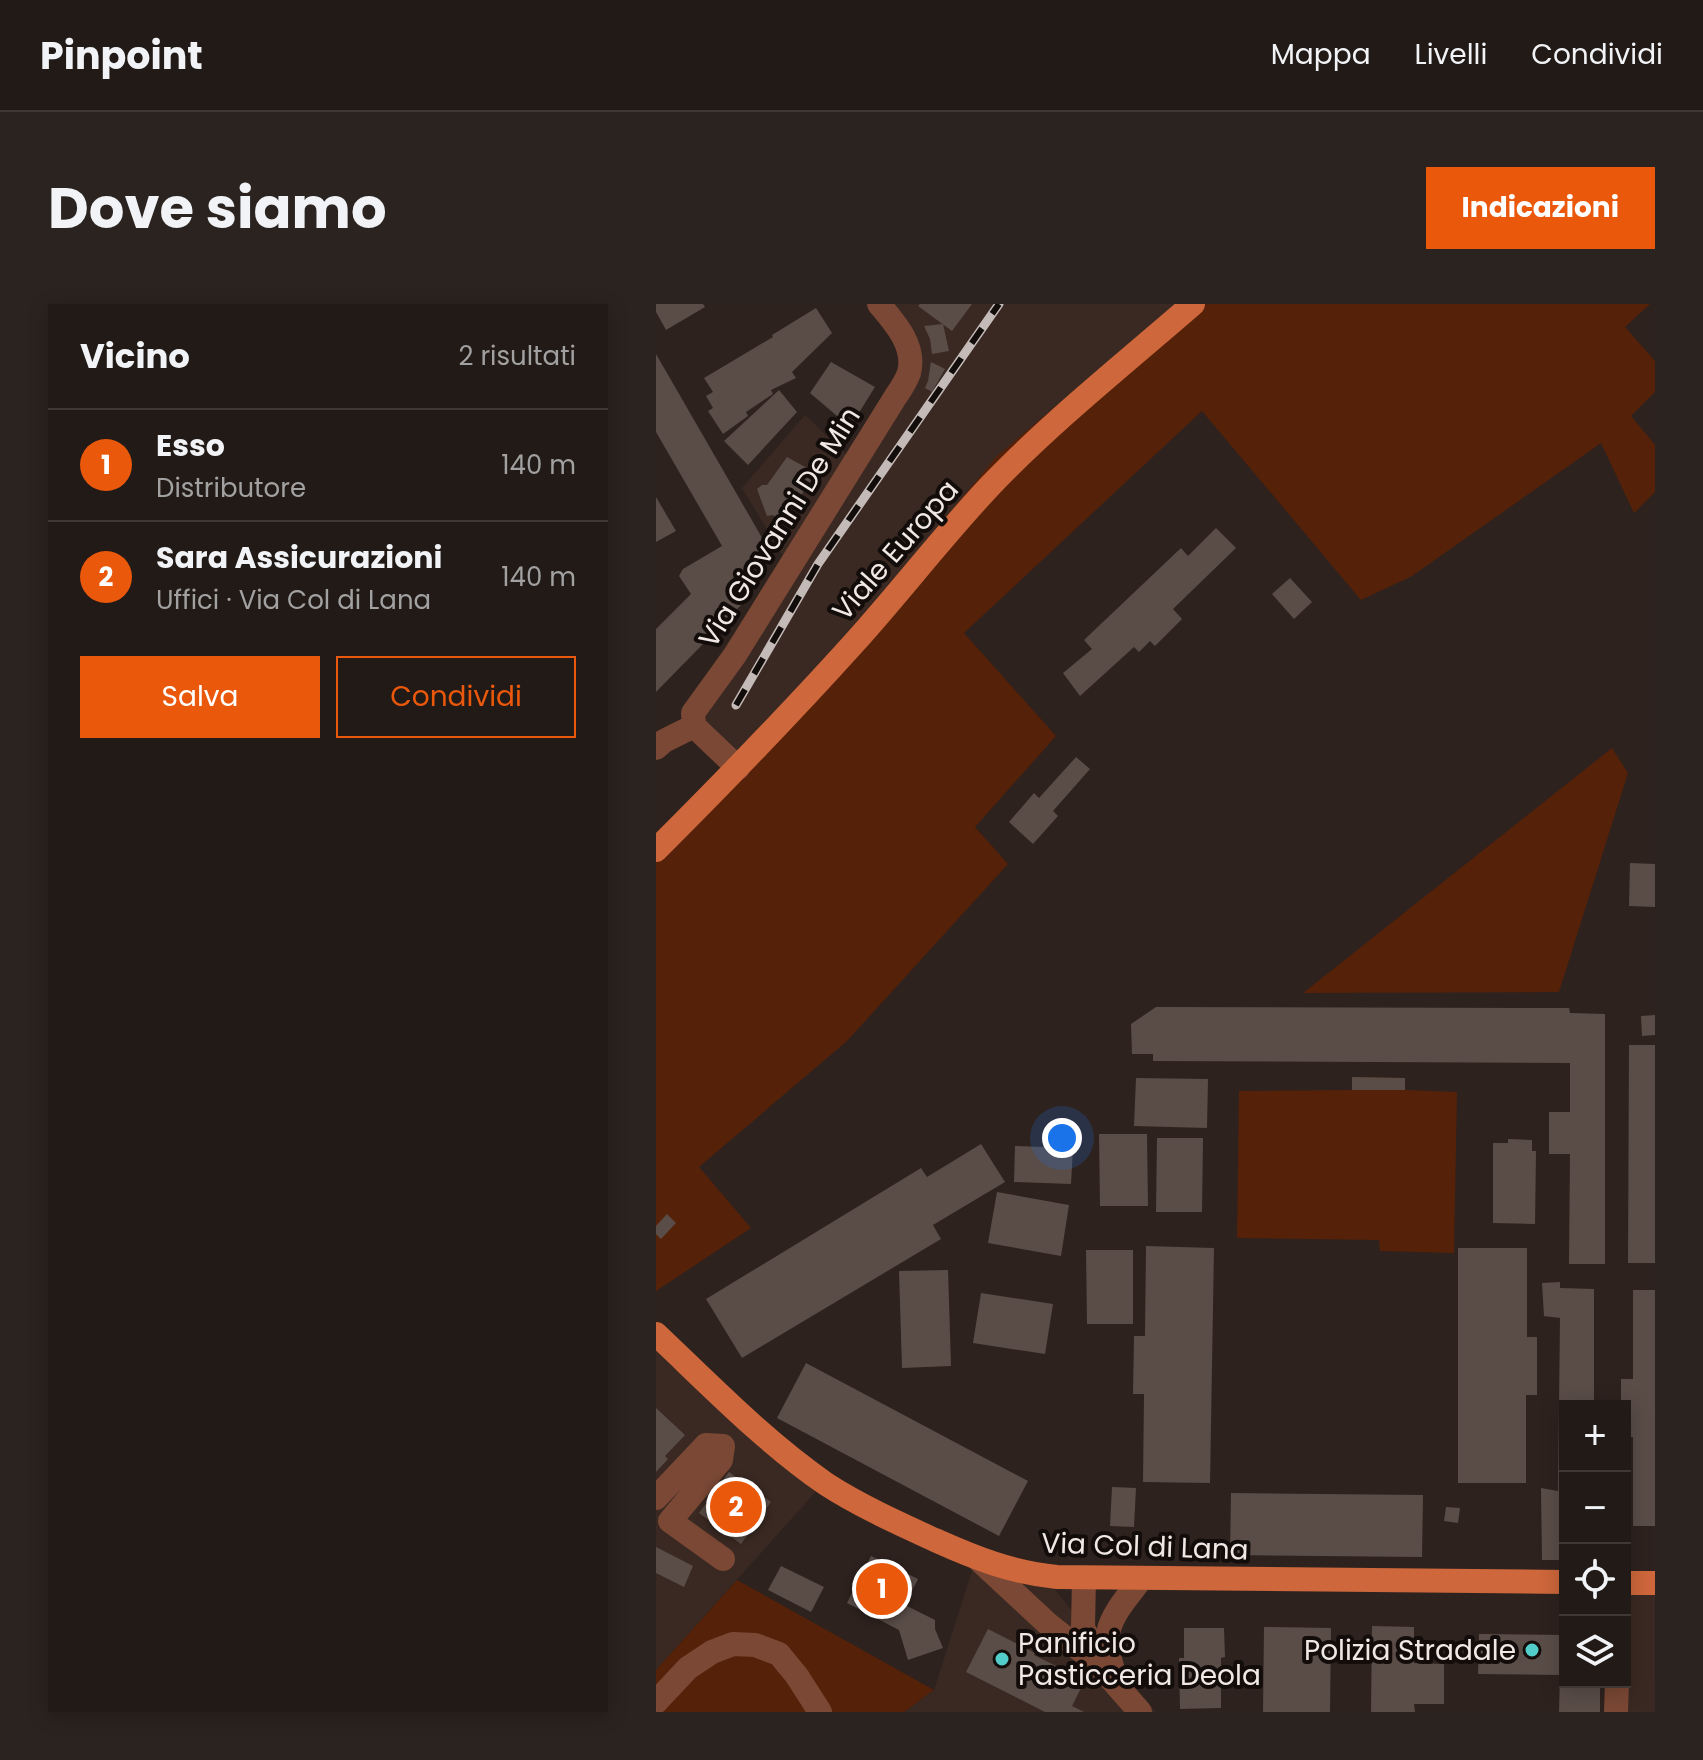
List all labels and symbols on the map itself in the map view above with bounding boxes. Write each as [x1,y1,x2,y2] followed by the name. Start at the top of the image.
[689,399,869,655] street label: Via Giovanni De Min
[823,472,967,629] street label: Viale Europa
[1042,1118,1082,1158] your location
[710,1477,762,1537] pin: 2
[1041,1523,1249,1570] street label: Via Col di Lana
[856,1559,908,1619] pin: 1
[1018,1624,1261,1695] place label: Panificio Pasticceria Deola
[1304,1631,1516,1670] place label: Polizia Stradale
[1523,1641,1541,1659] marker: Polizia Stradale
[993,1650,1011,1668] marker: Panificio Pasticceria Deola

